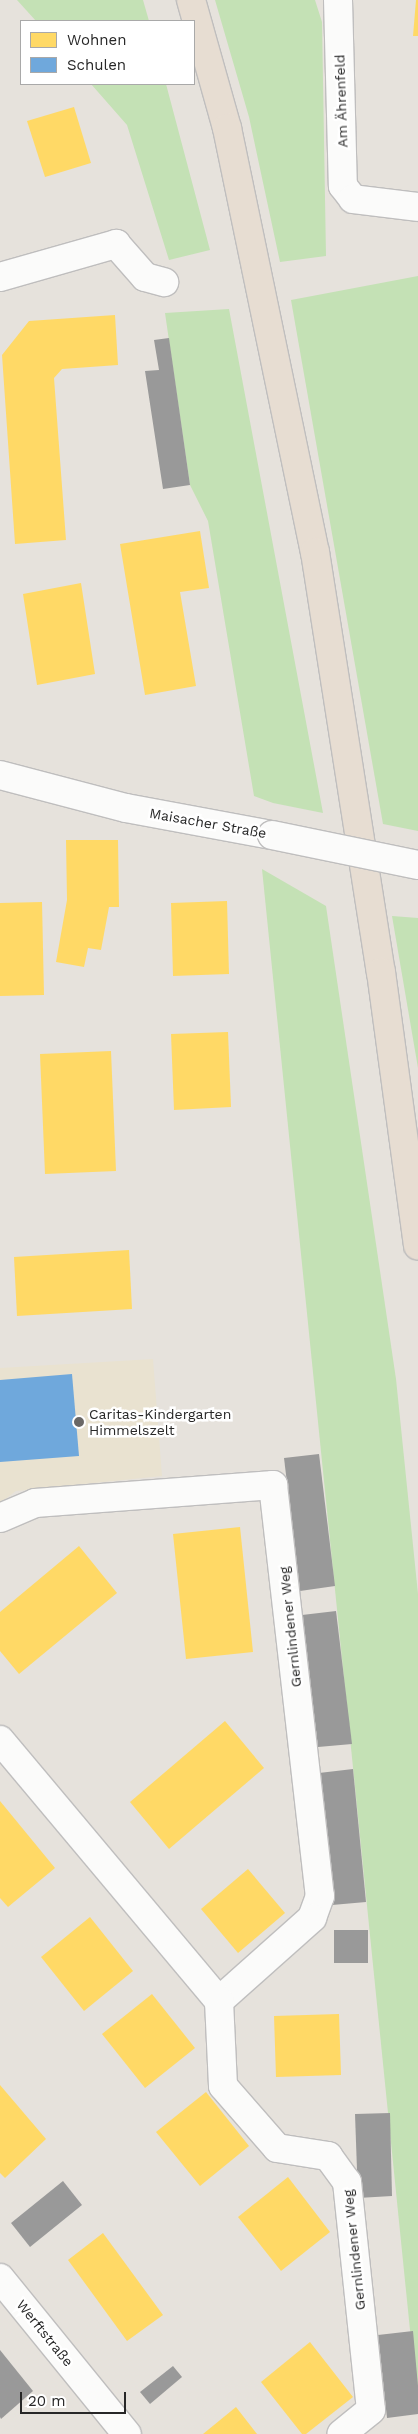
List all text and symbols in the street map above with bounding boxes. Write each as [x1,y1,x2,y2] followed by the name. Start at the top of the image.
[20,20,195,85] legend
[67,31,126,49] text: Wohnen
[331,54,351,148] street label: Am Ährenfeld
[67,56,126,74] text: Schulen
[148,804,268,842] street label: Maisacher Straße
[89,1406,231,1438] place label: Caritas-Kindergarten Himmelszelt
[73,1416,85,1428] marker: Caritas-Kindergarten Himmelszelt
[275,1566,305,1688] street label: Gernlindener Weg
[339,2189,369,2311] street label: Gernlindener Weg
[13,2296,77,2370] street label: Werftstraße
[22,2382,129,2414] scale bar
[28,2392,66,2410] text: 20 m

